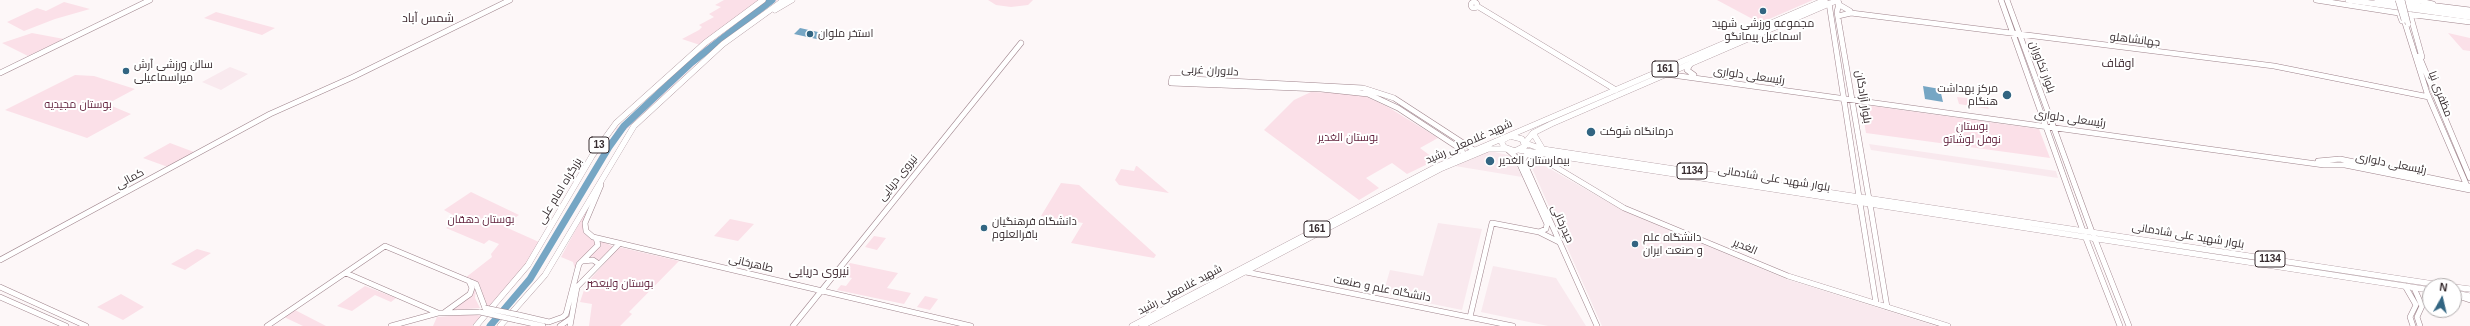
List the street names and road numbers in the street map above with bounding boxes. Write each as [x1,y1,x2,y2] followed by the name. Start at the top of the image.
[2109,30,2161,50] street label: جهانشاهلو
[2026,39,2058,95] street label: بلوار تکاوران
[1652,61,1678,77] road number: 161
[1181,63,1239,79] street label: دلاوران غربی
[1712,64,1786,88] street label: رئیسعلی دلواری
[1852,69,1874,125] street label: بلوار آزادگان
[2425,69,2455,119] street label: مظفری نیا
[2033,107,2107,131] street label: رئیسعلی دلواری
[1423,117,1515,167] street label: شهید غلامعلی رشید
[589,137,609,153] road number: 13
[2354,151,2428,177] street label: رئیسعلی دلواری
[875,152,921,204] street label: نیروی دریایی
[535,155,585,227] street label: بزرگراه امام علی
[1677,163,1707,179] road number: 1134
[1717,164,1831,194] street label: بلوار شهید علی شادمانی
[114,166,146,192] street label: کمالی
[1548,203,1576,245] street label: حیدرخانی
[1304,221,1330,237] road number: 161
[2131,221,2245,251] street label: بلوار شهید علی شادمانی
[1731,236,1759,258] street label: الغدیر
[2255,251,2285,267] road number: 1134
[727,252,775,276] street label: طاهرخانی
[1136,262,1224,318] street label: شهید غلامعلی رشید
[1332,273,1432,305] street label: دانشگاه علم و صنعت

